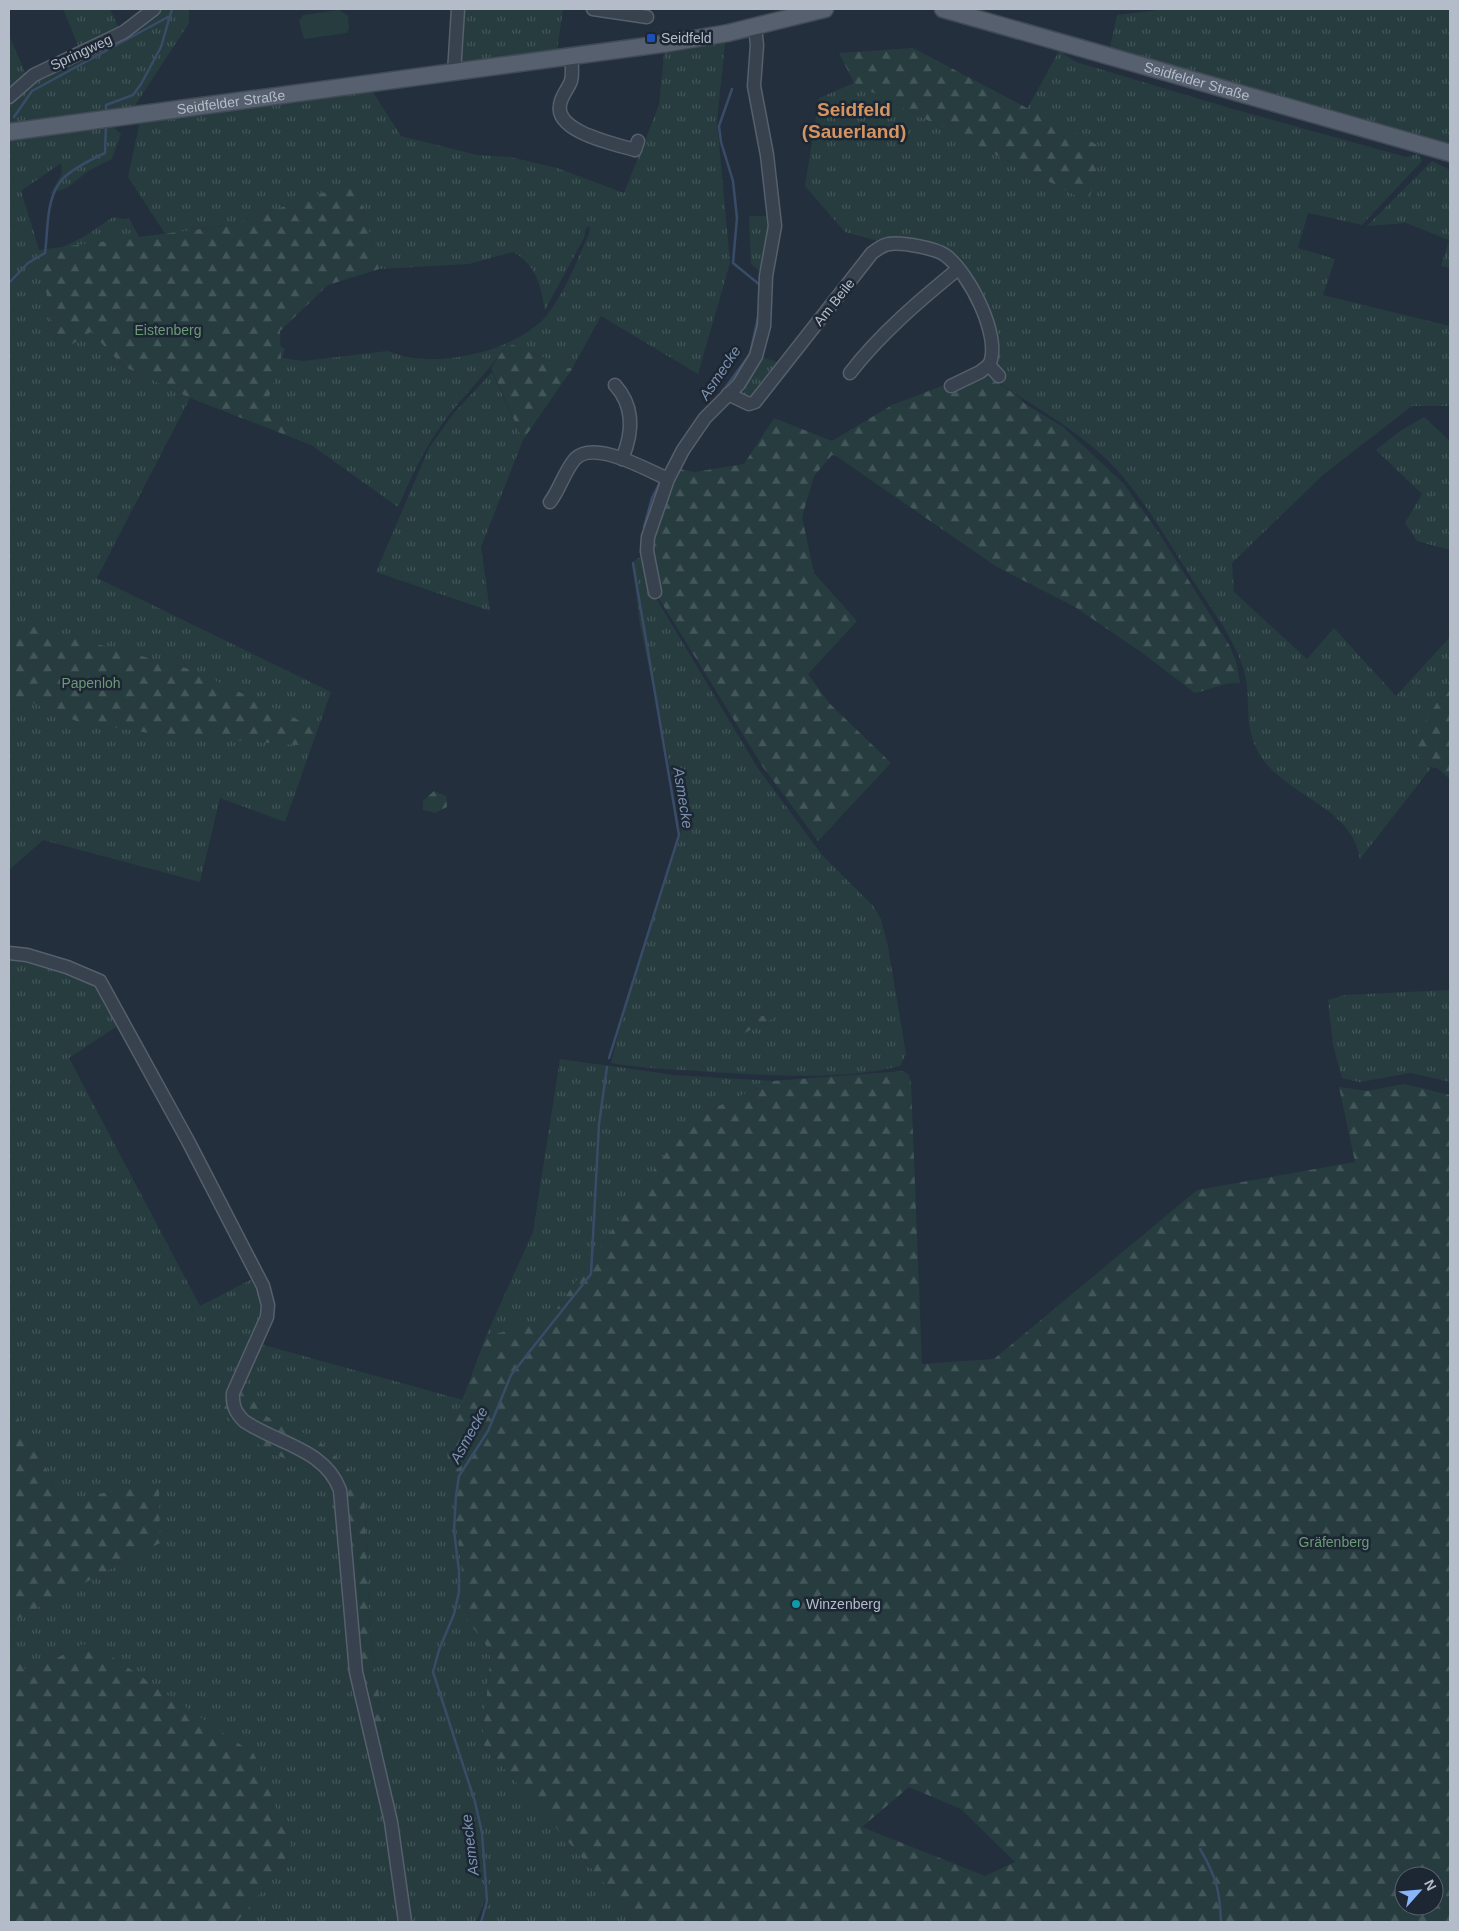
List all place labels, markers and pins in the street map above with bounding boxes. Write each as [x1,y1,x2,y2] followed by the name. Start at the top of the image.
[661,30,712,46] place label: Seidfeld
[645,32,657,44] marker: Seidfeld
[806,1596,881,1612] place label: Winzenberg
[790,1598,802,1610] marker: Winzenberg

